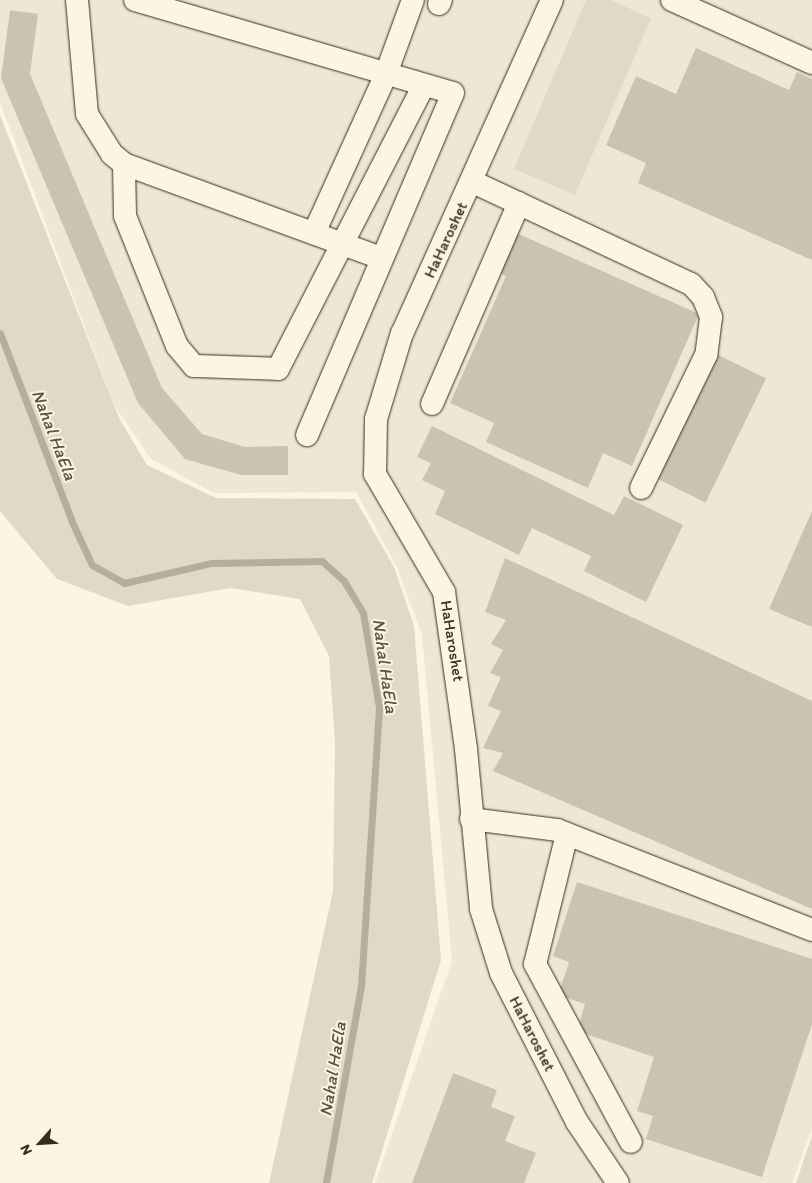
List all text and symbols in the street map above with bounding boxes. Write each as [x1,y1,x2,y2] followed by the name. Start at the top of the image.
[420,199,472,281] street label: HaHaroshet
[27,387,81,483] water label: Nahal HaEla
[436,599,468,683] street label: HaHaroshet
[368,617,402,715] water label: Nahal HaEla
[505,993,559,1075] street label: HaHaroshet
[315,1020,351,1118] water label: Nahal HaEla
[15,1118,65,1168] north arrow
[16,1142,36,1158] text: N

